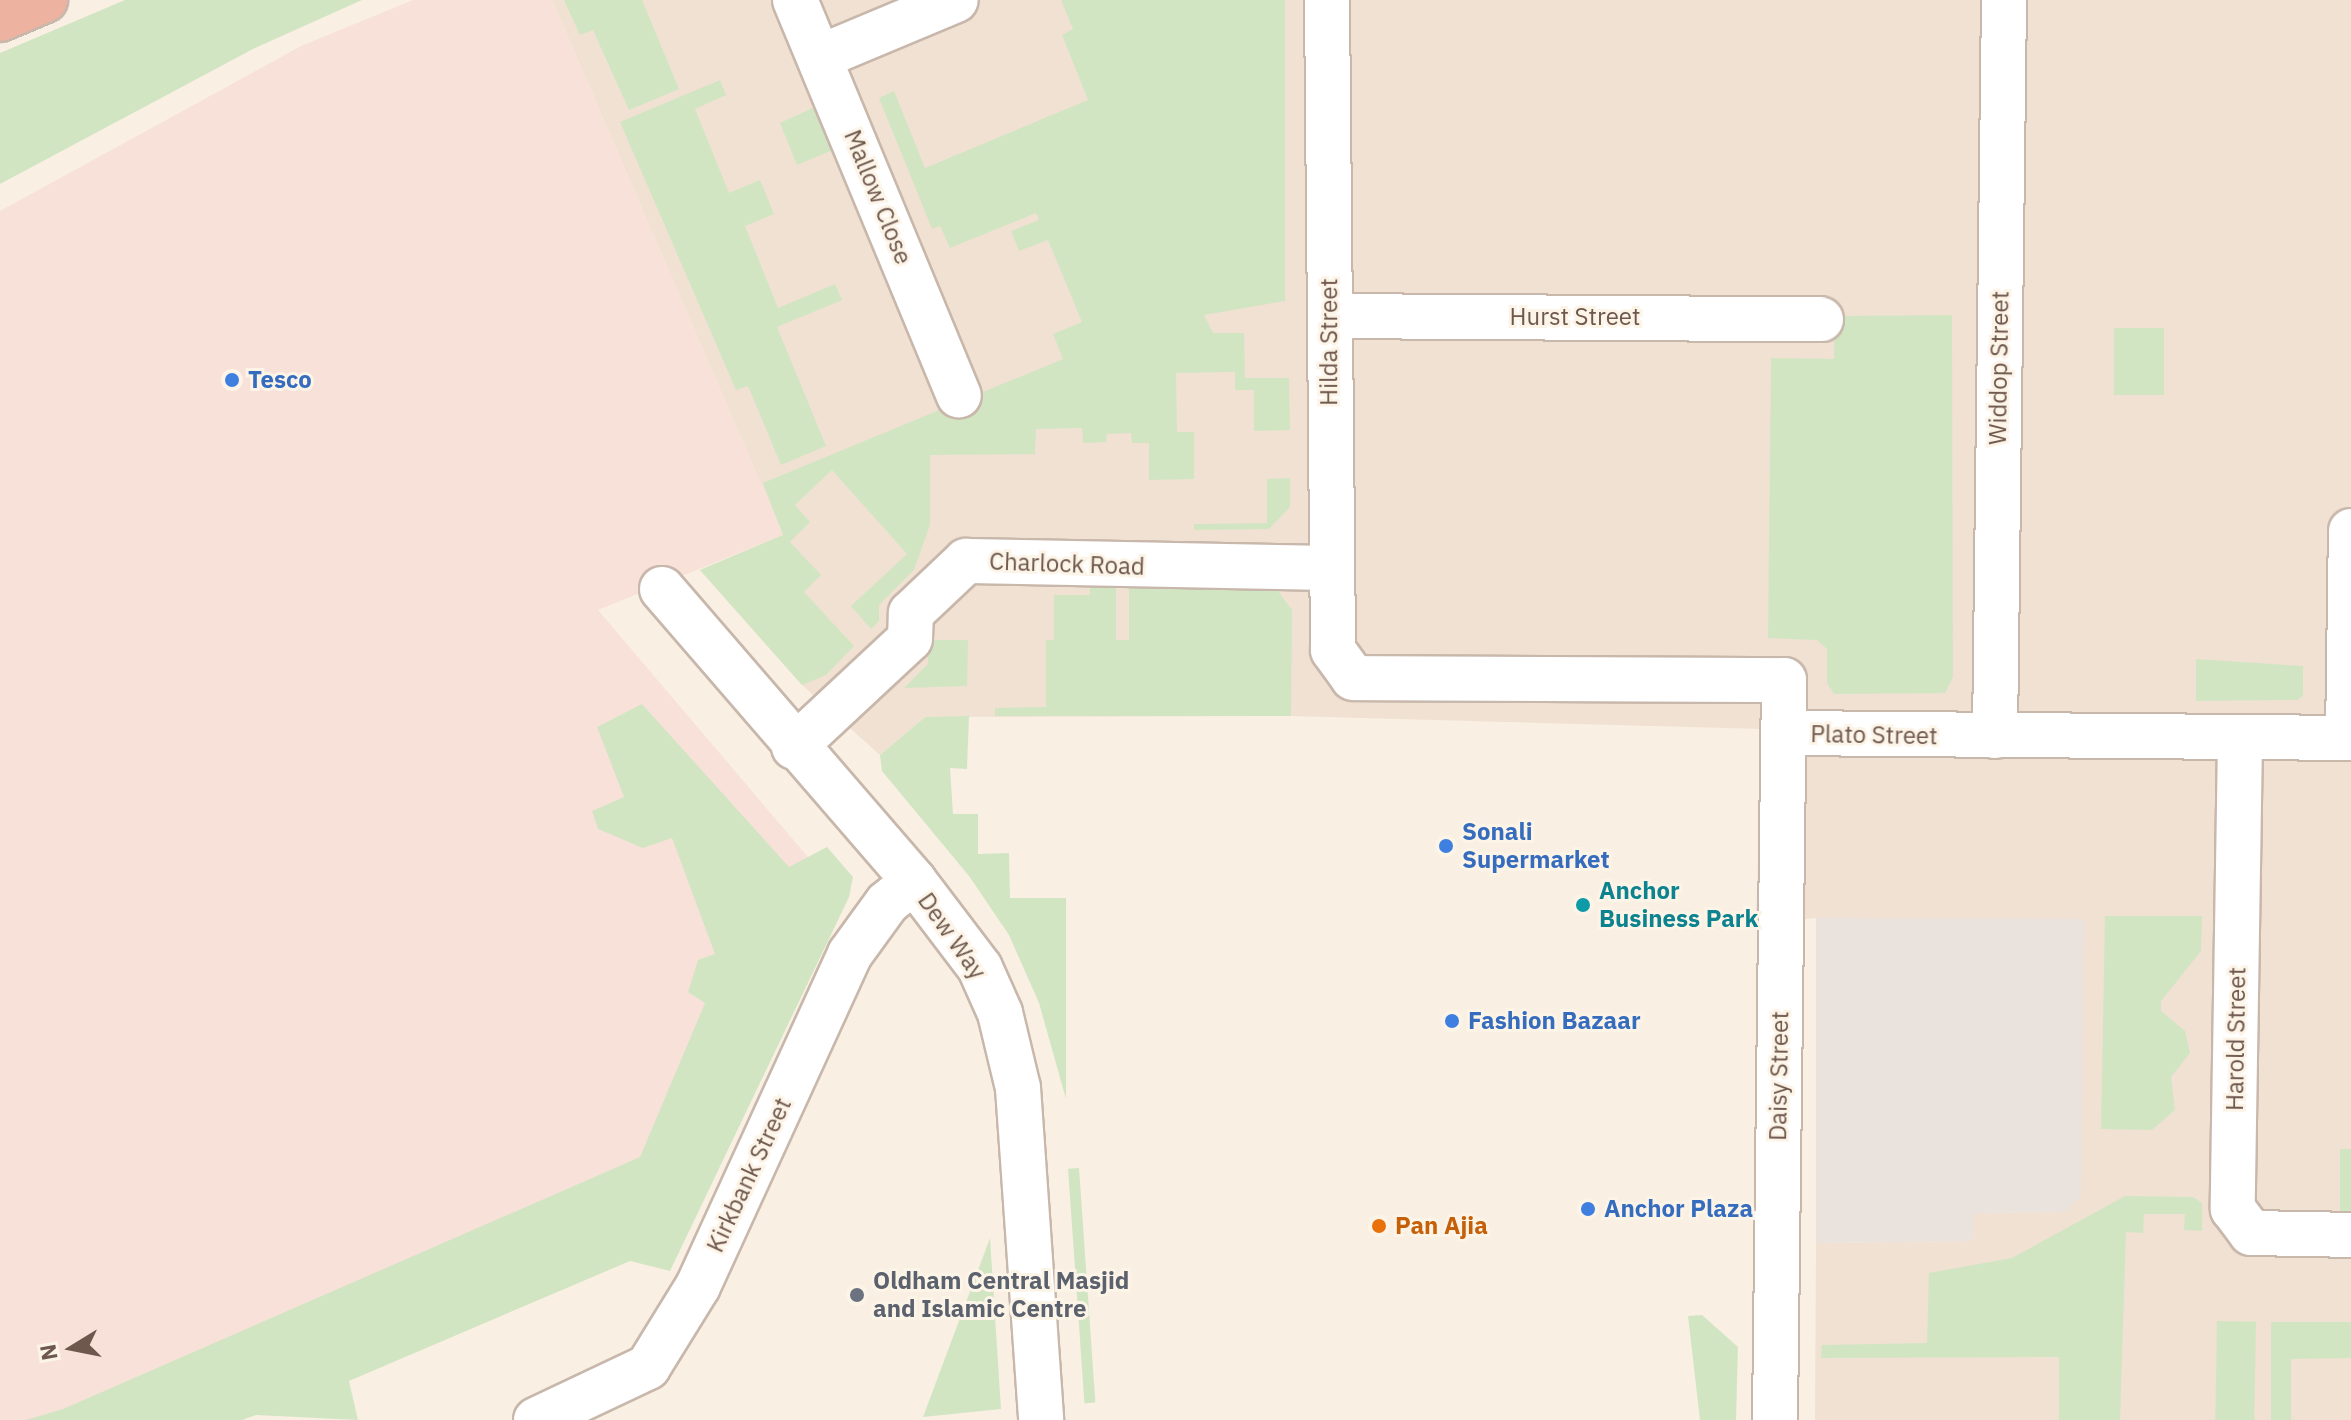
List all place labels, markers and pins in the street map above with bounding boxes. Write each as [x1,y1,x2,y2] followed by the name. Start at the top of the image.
[248,366,312,394] place label: Tesco
[223,371,241,389] marker: Tesco
[1462,818,1610,874] place label: Sonali Supermarket
[1437,837,1455,855] marker: Sonali Supermarket
[1599,877,1758,933] place label: Anchor Business Park
[1574,896,1592,914] marker: Anchor Business Park
[1468,1007,1641,1035] place label: Fashion Bazaar
[1443,1012,1461,1030] marker: Fashion Bazaar
[1604,1195,1753,1223] place label: Anchor Plaza
[1579,1200,1597,1218] marker: Anchor Plaza
[1395,1212,1488,1240] place label: Pan Ajia
[1370,1217,1388,1235] marker: Pan Ajia
[873,1267,1129,1323] place label: Oldham Central Masjid and Islamic Centre
[848,1286,866,1304] marker: Oldham Central Masjid and Islamic Centre

